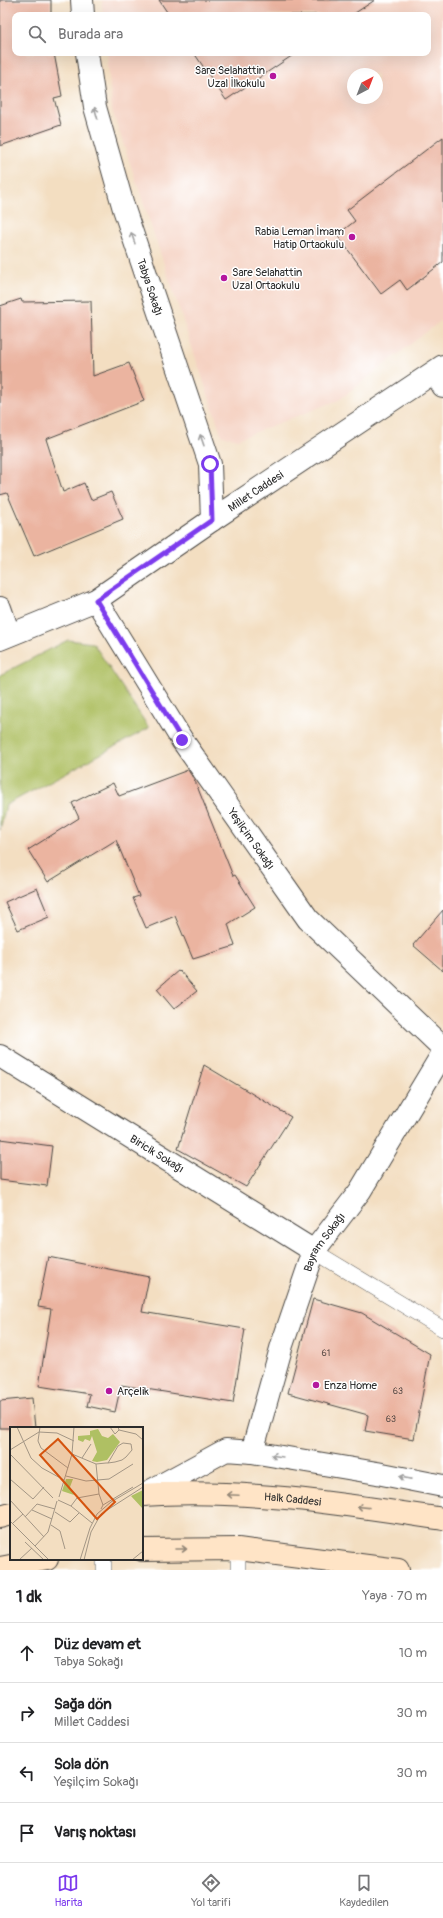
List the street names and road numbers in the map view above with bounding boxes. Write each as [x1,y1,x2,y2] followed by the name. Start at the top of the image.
[134,257,165,317] street label: Tabya Sokağı
[226,468,286,514] street label: Millet Caddesi
[224,805,277,872] street label: Yeşilçim Sokağı
[127,1132,186,1176] street label: Biricik Sokağı
[301,1210,348,1274] street label: Bayram Sokağı
[264,1490,322,1509] street label: Halk Caddesi

